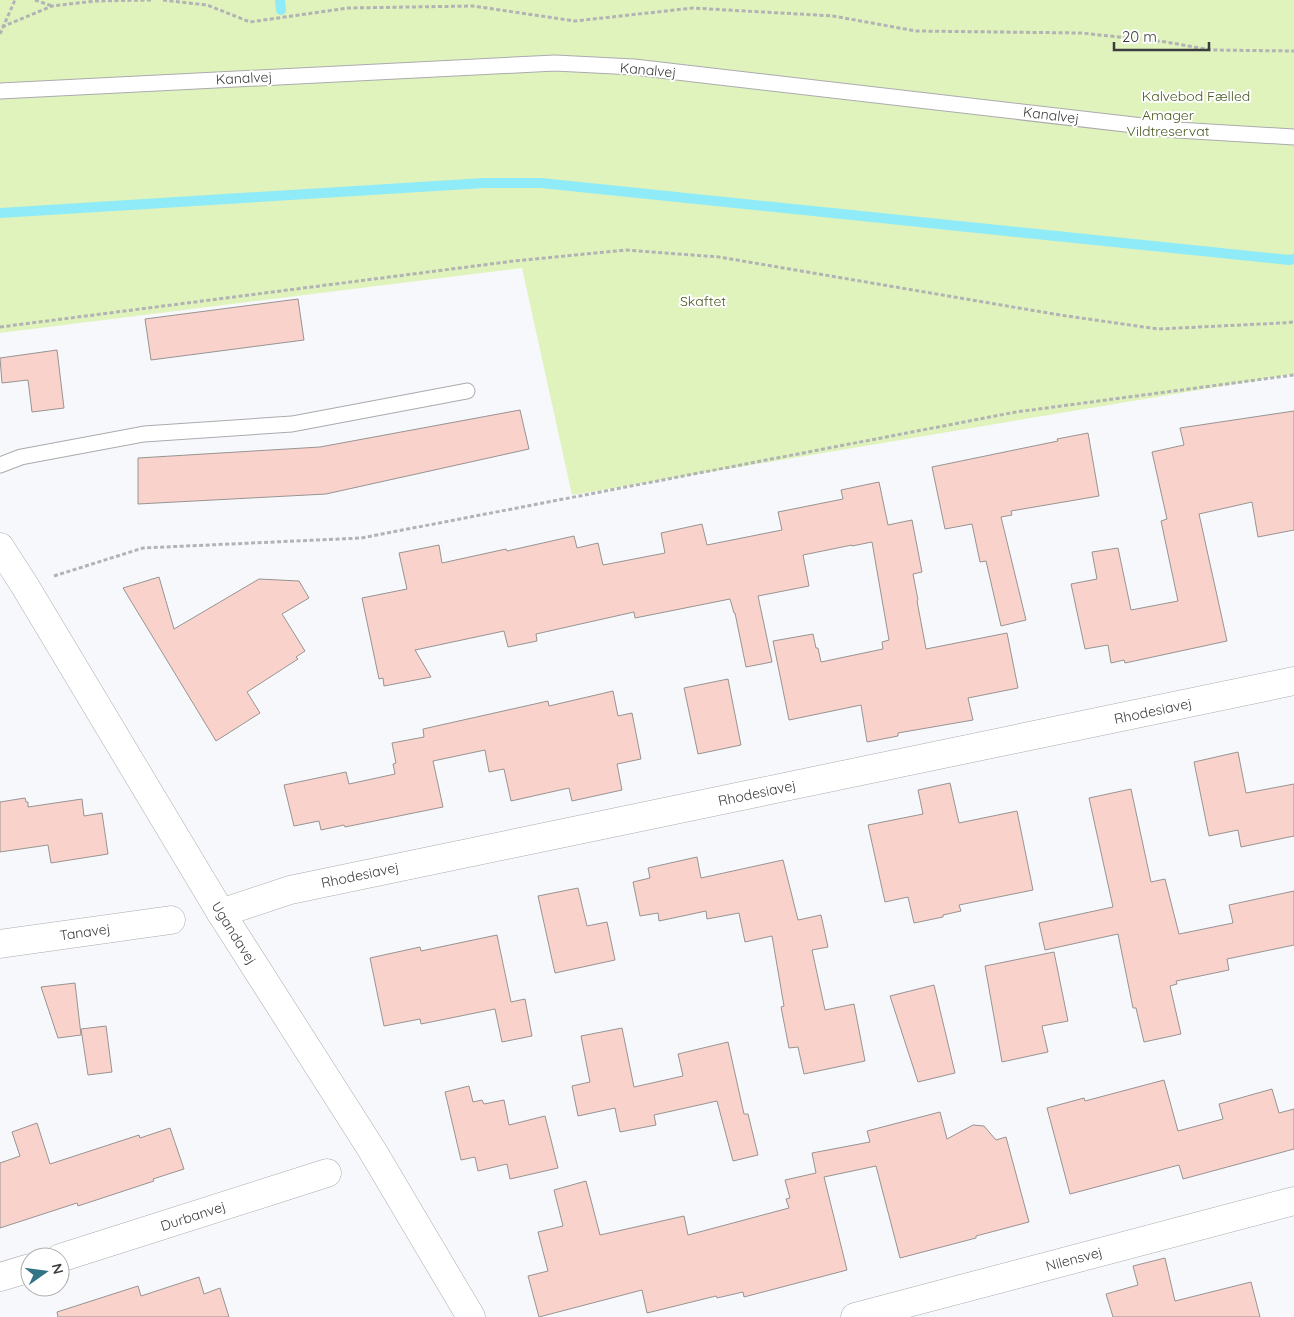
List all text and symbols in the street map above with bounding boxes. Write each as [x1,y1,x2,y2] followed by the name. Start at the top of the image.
[1114,20,1209,52] scale bar
[1122,27,1157,46] text: 20 m
[619,59,677,81] street label: Kanalvej
[215,68,273,88] street label: Kanalvej
[1142,87,1250,105] park label: Kalvebod Fælled
[1022,103,1080,127] street label: Kanalvej
[1127,106,1210,140] park label: Amager Vildtreservat
[680,292,726,310] park label: Skaftet
[1112,694,1194,728] street label: Rhodesiavej
[716,776,798,810] street label: Rhodesiavej
[319,858,401,892] street label: Rhodesiavej
[208,898,260,968] street label: Ugandavej
[59,920,111,944] street label: Tanavej
[158,1197,228,1235] street label: Durbanvej
[1044,1243,1104,1275] street label: Nilensvej
[20,1247,70,1297] north arrow
[48,1262,68,1276] text: N

